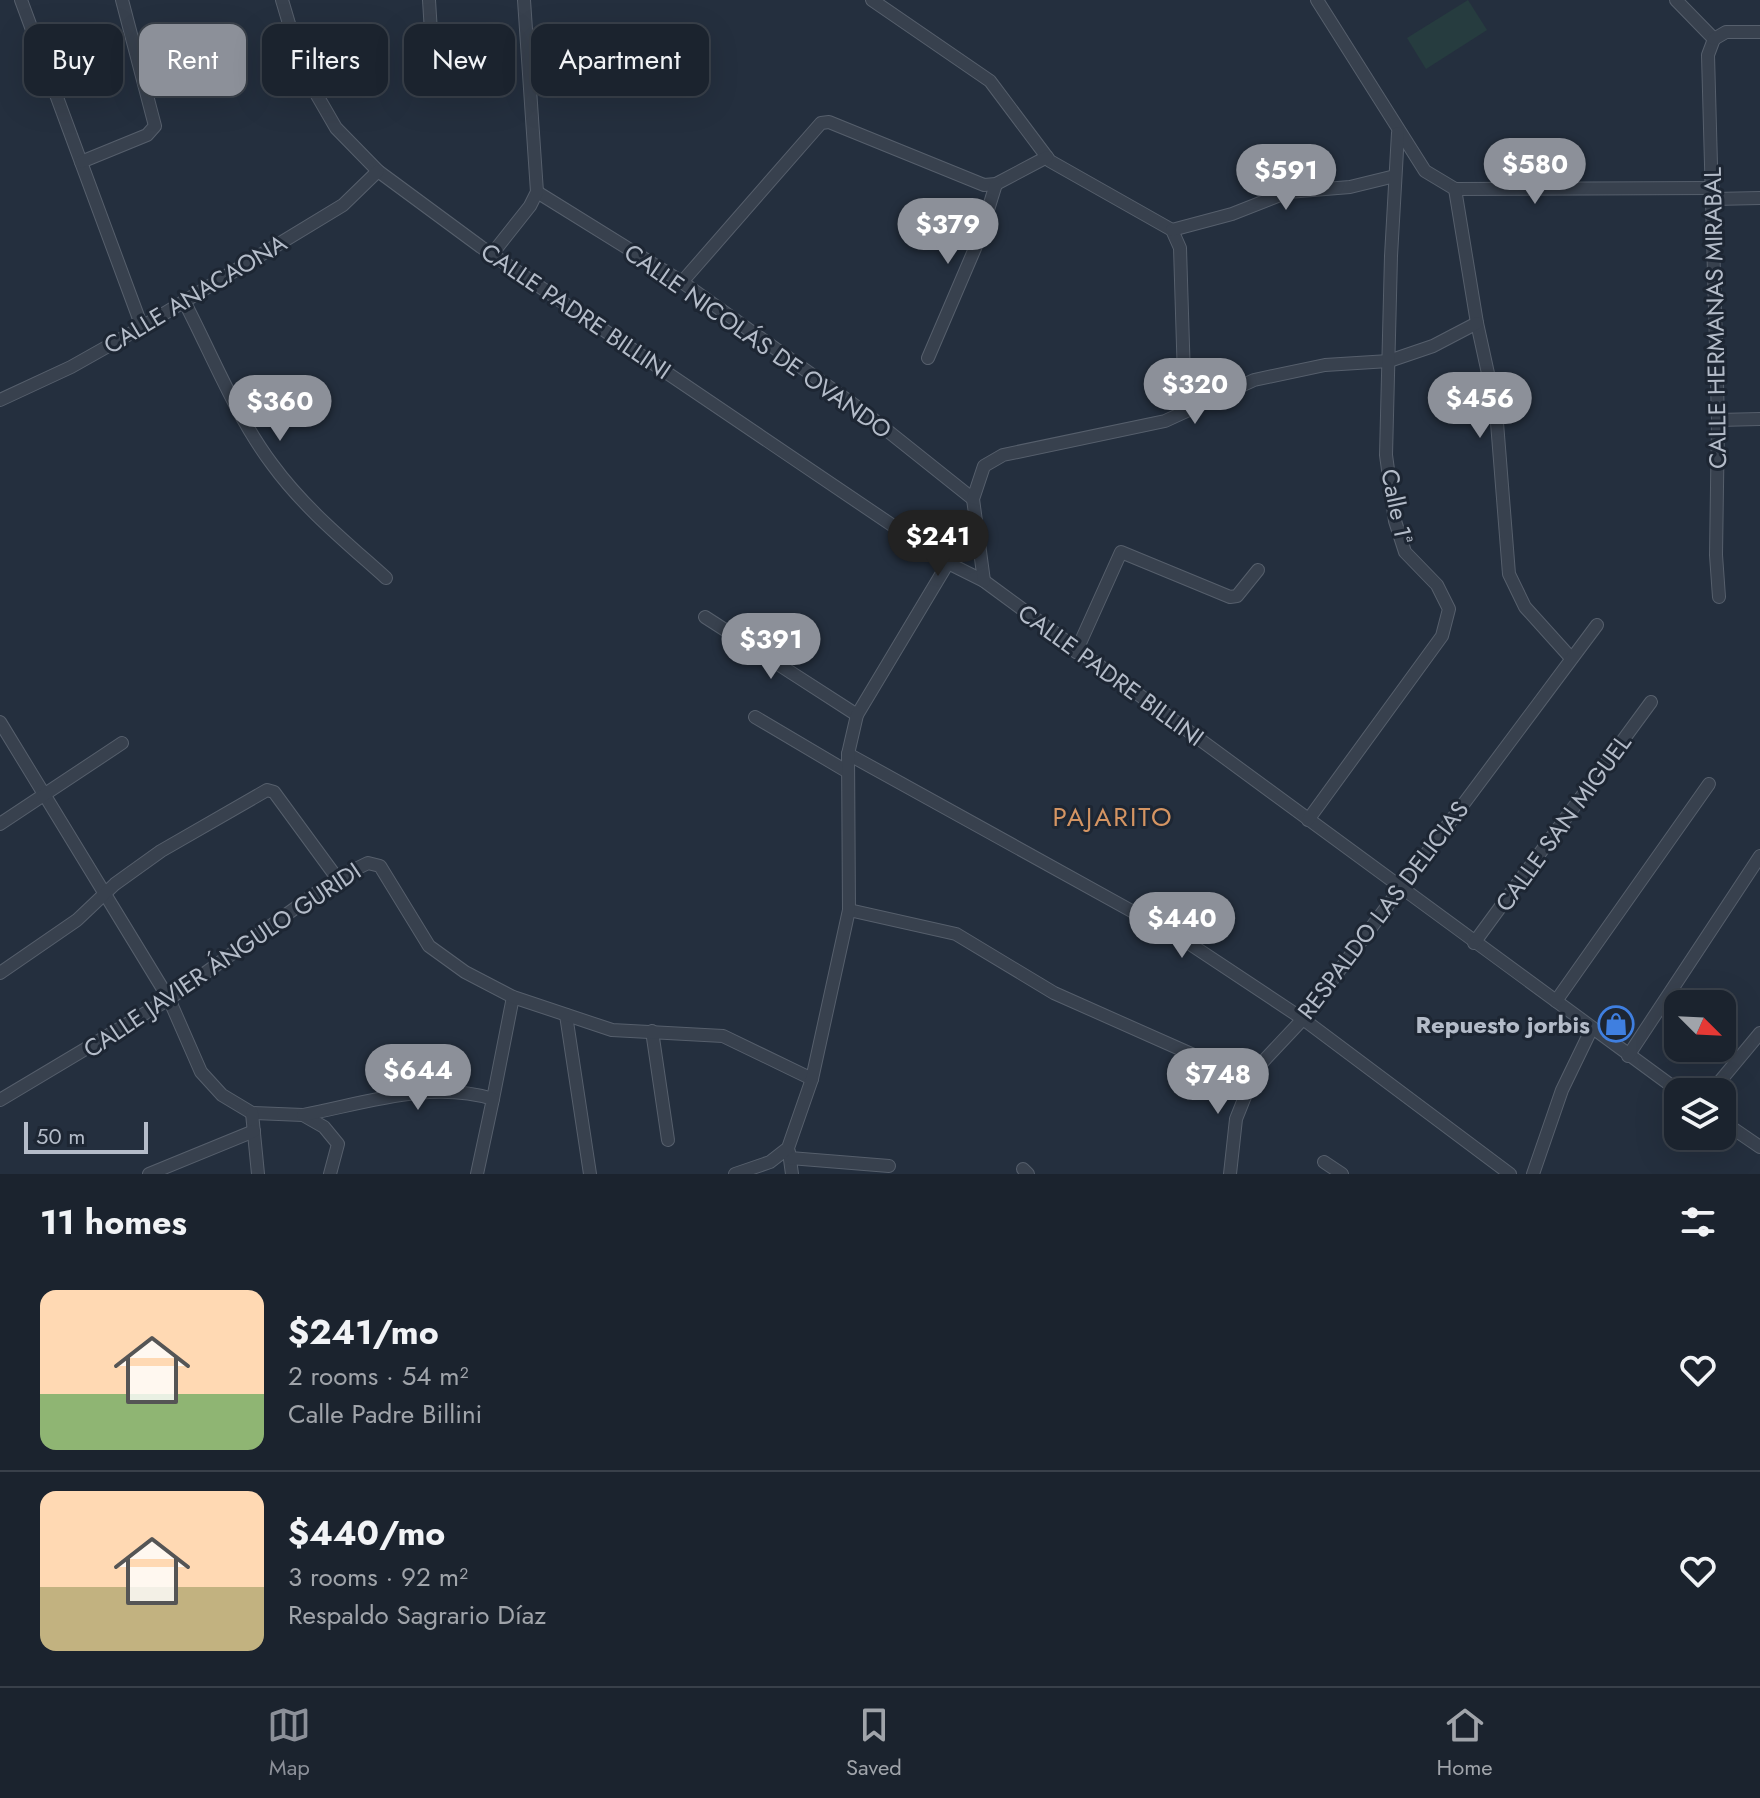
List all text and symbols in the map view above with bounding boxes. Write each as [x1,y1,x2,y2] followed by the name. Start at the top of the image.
[24,24,123,96] chip: Buy
[139,24,246,96] chip: Rent
[262,24,388,96] chip: Filters
[404,24,515,96] chip: New
[531,24,709,96] chip: Apartment
[1488,138,1582,206] pin: $580
[1239,144,1333,212] pin: $591
[1502,145,1568,183] text: $580
[1254,151,1318,189] text: $591
[1695,166,1735,469] street label: CALLE HERMANAS MIRABAL
[901,198,995,266] pin: $379
[915,205,981,243] text: $379
[97,225,293,363] street label: CALLE ANACAONA
[474,234,678,388] street label: CALLE PADRE BILLINI
[617,235,899,447] street label: CALLE NICOLÁS DE OVANDO
[1148,358,1242,426] pin: $320
[1162,365,1228,403] text: $320
[1433,372,1527,440] pin: $456
[233,375,327,443] pin: $360
[1446,379,1514,417] text: $456
[247,382,313,420] text: $360
[1372,466,1422,547] street label: Calle 1ª
[891,510,985,578] pin: $241
[906,517,970,555] text: $241
[1011,595,1211,755] street label: CALLE PADRE BILLINI
[724,613,818,681] pin: $391
[740,620,802,658] text: $391
[1487,727,1639,919] street label: CALLE SAN MIGUEL
[1289,793,1477,1027] street label: RESPALDO LAS DELICIAS
[1052,798,1174,836] district label: PAJARITO
[76,854,368,1066] street label: CALLE JAVIER ÁNGULO GURIDI
[1135,892,1229,960] pin: $440
[1147,899,1217,937] text: $440
[1664,990,1736,1062] north arrow
[1664,990,1736,1150] map controls
[1597,1005,1635,1043] shop icon: Repuesto jorbis
[1415,1007,1590,1042] place label: Repuesto jorbis
[371,1044,465,1112] pin: $644
[1171,1048,1265,1116] pin: $748
[383,1051,453,1089] text: $644
[1185,1055,1251,1093] text: $748
[1664,1078,1736,1150] button: layers
[24,1118,148,1154] scale bar
[36,1120,85,1152] text: 50 m
[40,1198,187,1247] text: 11 homes
[1676,1200,1720,1244] icon: filters
[288,1308,439,1357] text: $241/mo
[104,1322,200,1418] icon: home
[1676,1348,1720,1392] icon: heart
[288,1357,469,1395] text: 2 rooms · 54 m²
[288,1395,482,1433] text: Calle Padre Billini
[288,1509,445,1558] text: $440/mo
[104,1523,200,1619] icon: home
[1676,1549,1720,1593] icon: heart
[288,1558,468,1596] text: 3 rooms · 92 m²
[288,1596,546,1634] text: Respaldo Sagrario Díaz
[267,1703,311,1783] tab: Map
[846,1703,902,1783] tab: Saved
[1436,1703,1493,1783] tab: Home

